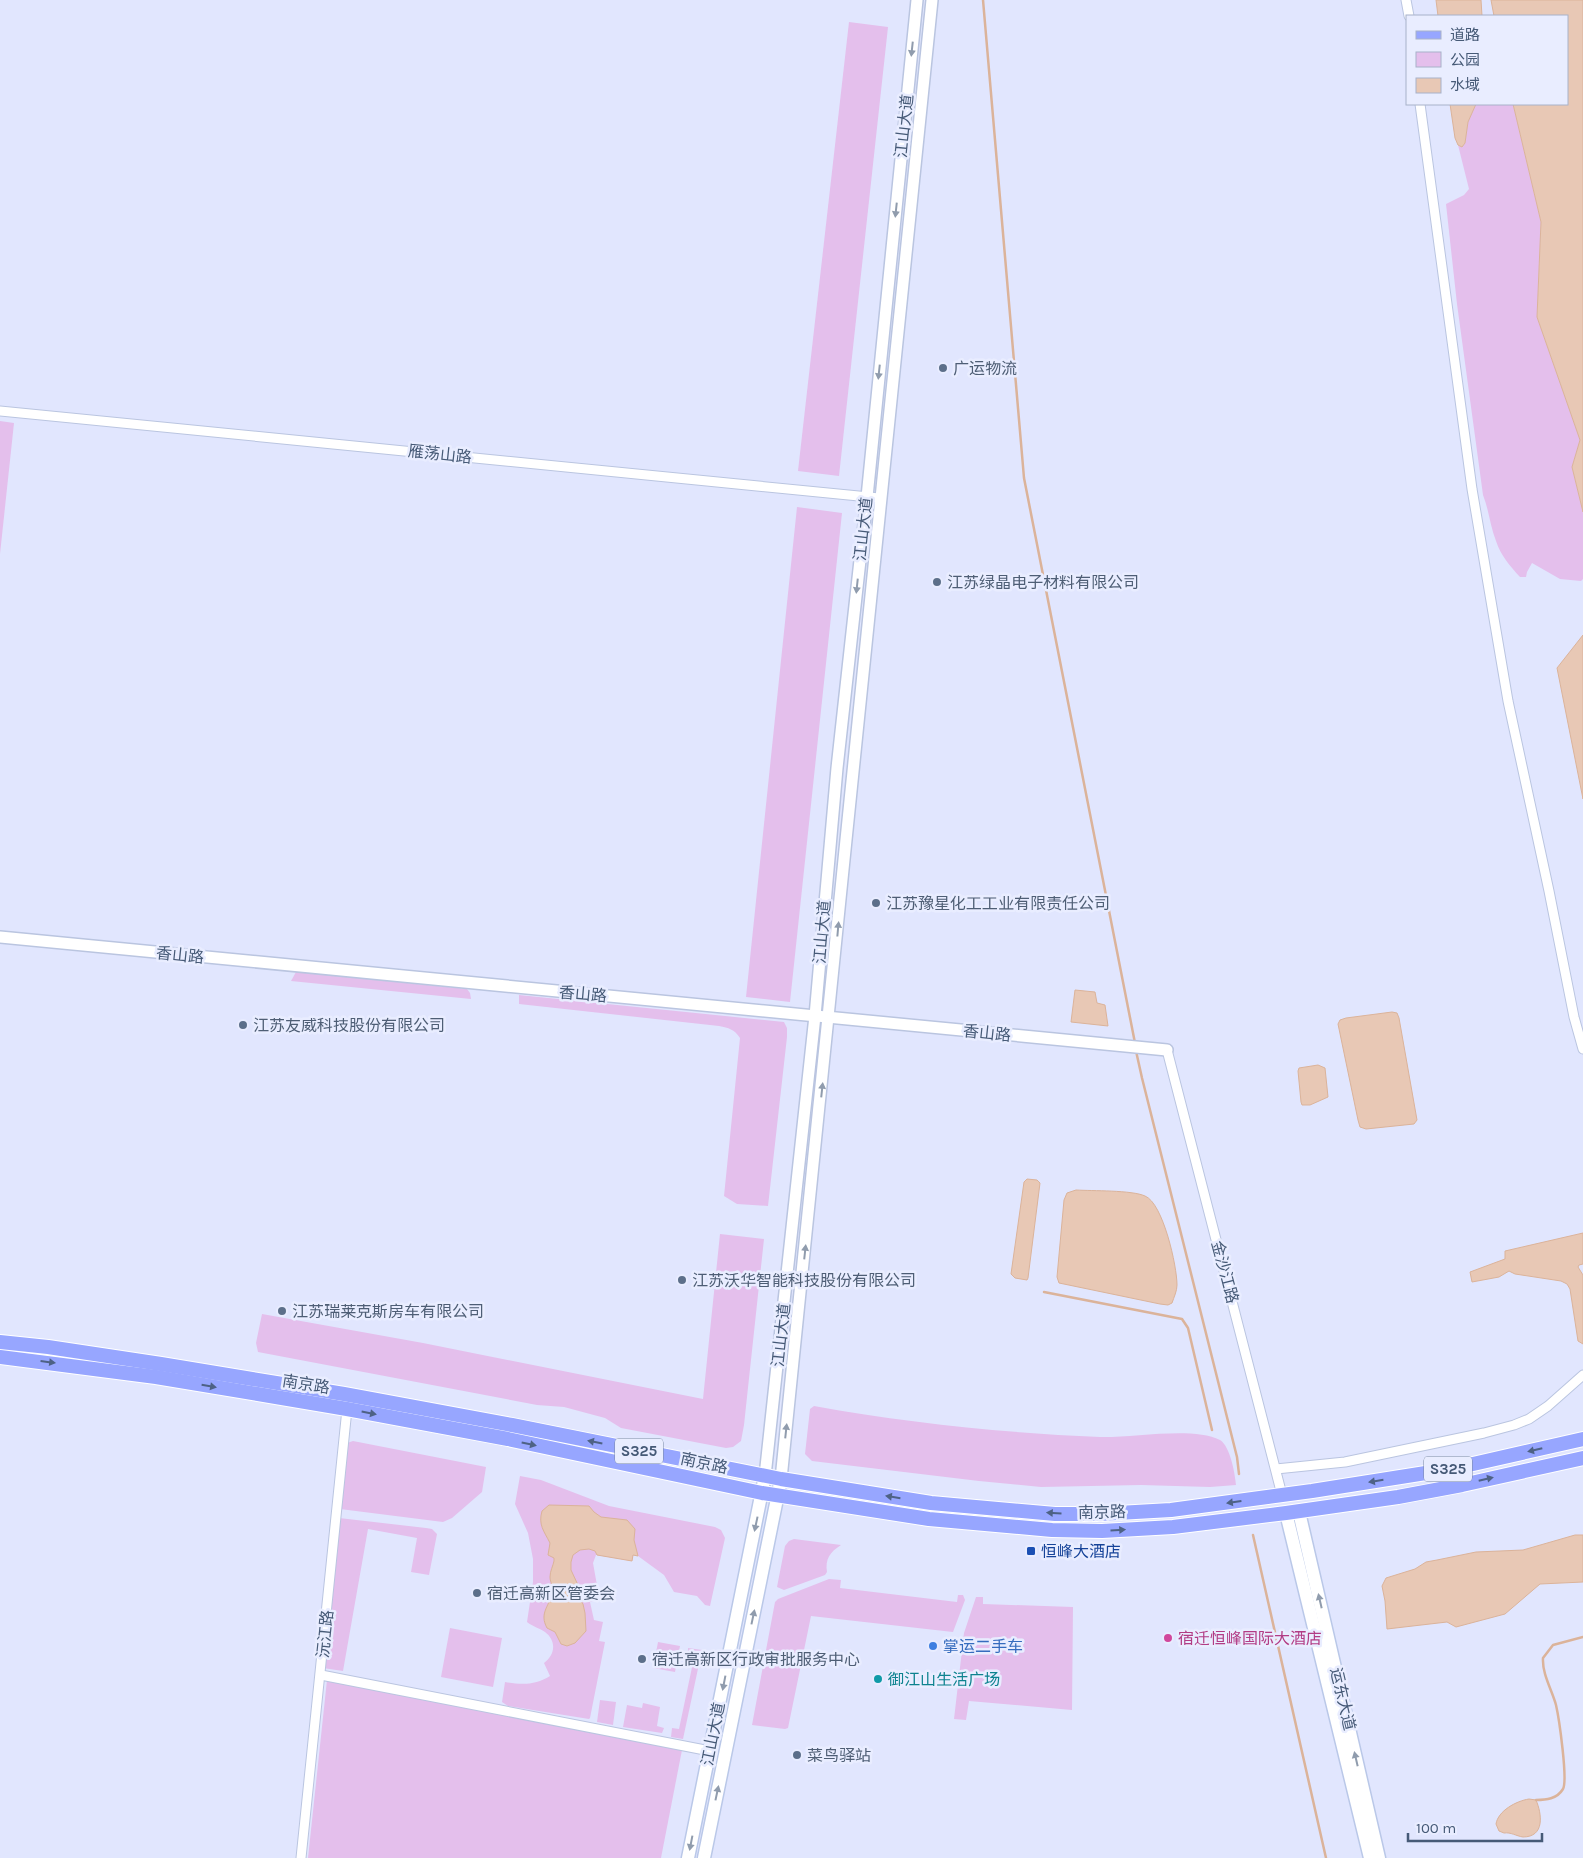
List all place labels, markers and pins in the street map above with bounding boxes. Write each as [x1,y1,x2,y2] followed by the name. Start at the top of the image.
[953,359,1017,378] place label: 广运物流
[937,362,949,374] marker: 广运物流
[947,573,1139,592] place label: 江苏绿晶电子材料有限公司
[931,576,943,588] marker: 江苏绿晶电子材料有限公司
[886,894,1110,913] place label: 江苏豫星化工工业有限责任公司
[870,897,882,909] marker: 江苏豫星化工工业有限责任公司
[253,1016,445,1035] place label: 江苏友威科技股份有限公司
[237,1019,249,1031] marker: 江苏友威科技股份有限公司
[692,1271,916,1290] place label: 江苏沃华智能科技股份有限公司
[676,1274,688,1286] marker: 江苏沃华智能科技股份有限公司
[292,1302,484,1321] place label: 江苏瑞莱克斯房车有限公司
[276,1305,288,1317] marker: 江苏瑞莱克斯房车有限公司
[1041,1542,1121,1561] place label: 恒峰大酒店
[1025,1545,1037,1557] marker: 恒峰大酒店
[487,1584,615,1603] place label: 宿迁高新区管委会
[471,1587,483,1599] marker: 宿迁高新区管委会
[1178,1629,1322,1648] place label: 宿迁恒峰国际大酒店
[1162,1632,1174,1644] marker: 宿迁恒峰国际大酒店
[943,1637,1023,1656] place label: 掌运二手车
[927,1640,939,1652] marker: 掌运二手车
[652,1650,860,1669] place label: 宿迁高新区行政审批服务中心
[636,1653,648,1665] marker: 宿迁高新区行政审批服务中心
[888,1670,1000,1689] place label: 御江山生活广场
[872,1673,884,1685] marker: 御江山生活广场
[807,1746,871,1765] place label: 菜鸟驿站
[791,1749,803,1761] marker: 菜鸟驿站

